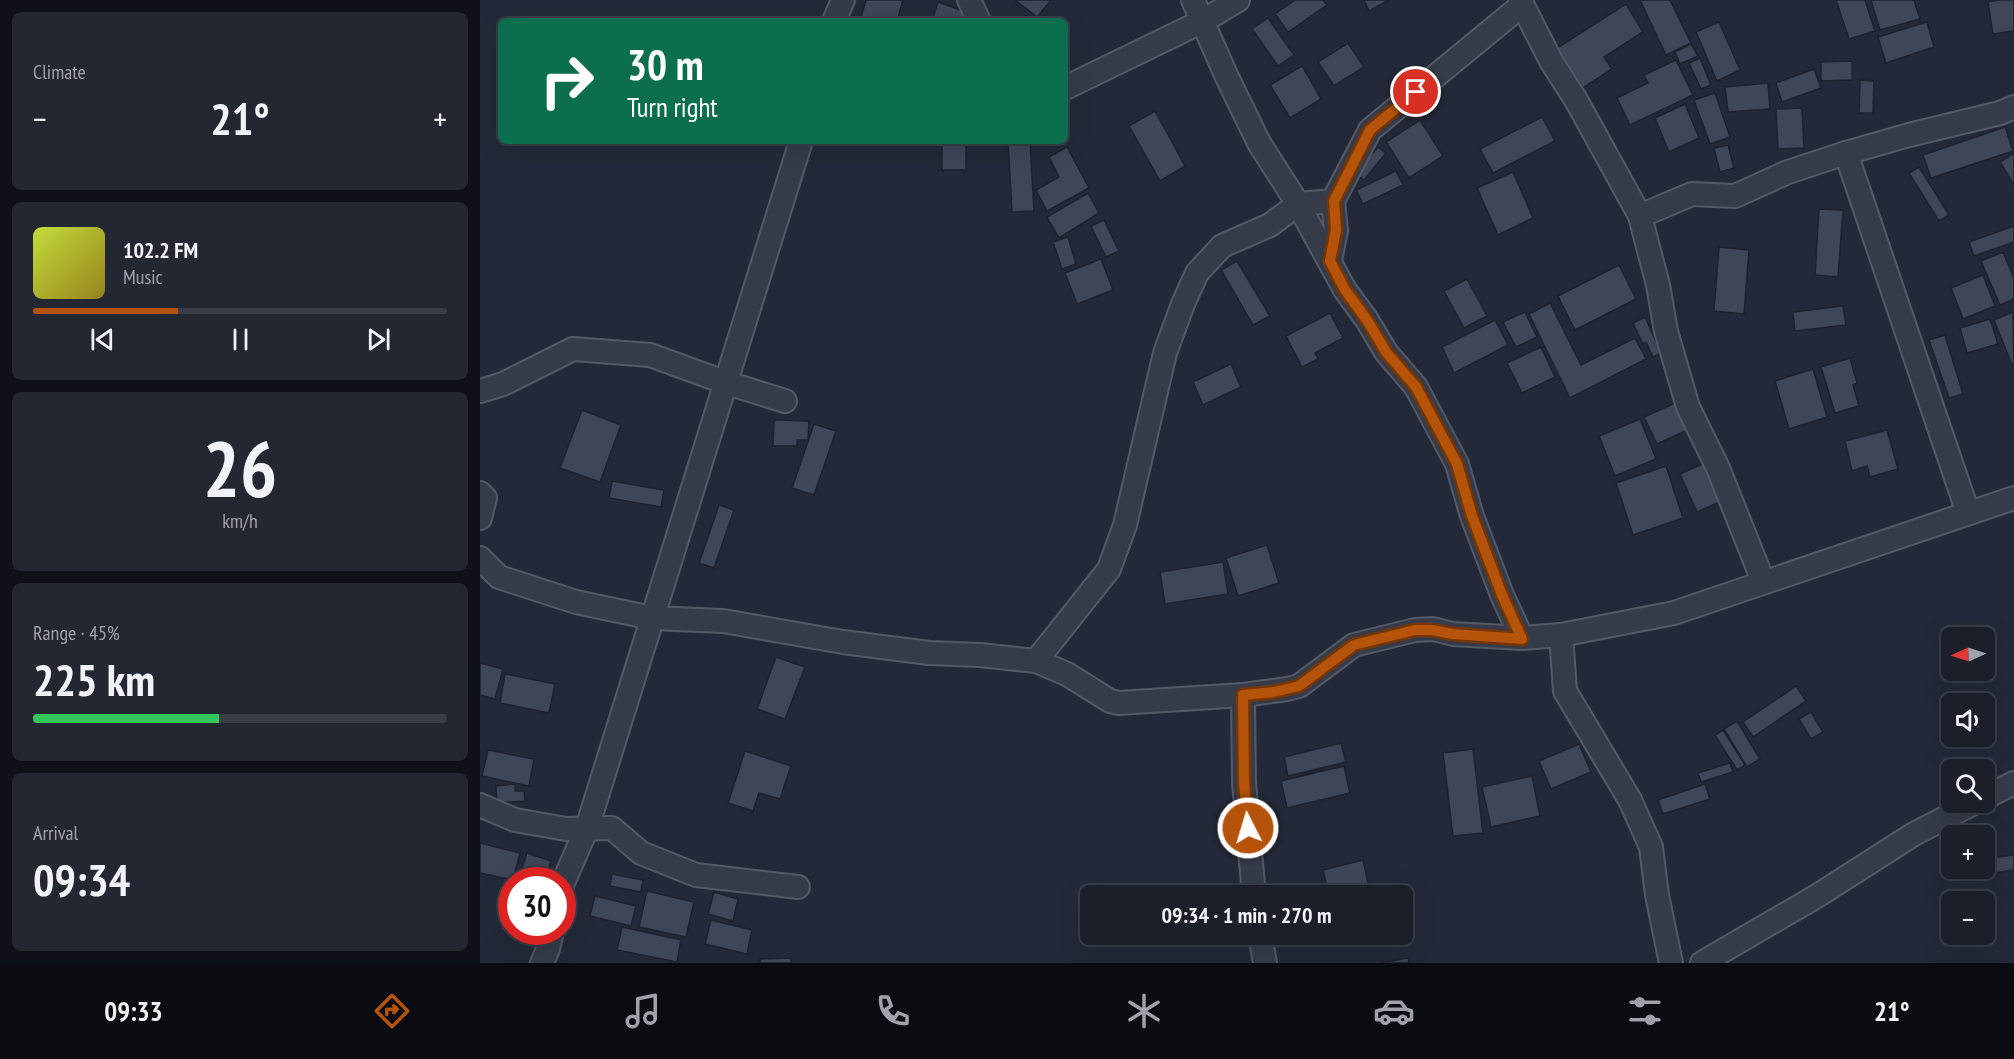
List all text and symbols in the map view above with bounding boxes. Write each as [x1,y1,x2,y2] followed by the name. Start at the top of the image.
[627,37,704,92] text: 30 m
[528,42,606,120] icon: right
[33,59,86,85] text: Climate
[1390,66,1441,117] pin
[1399,75,1432,108] icon: arrive
[210,89,270,147] text: 21°
[627,90,718,124] text: Turn right
[33,97,47,140] text: −
[433,97,447,140] text: +
[123,236,198,264] text: 102.2 FM
[123,264,163,290] text: Music
[86,323,119,356] icon: previous
[224,323,257,356] icon: pause
[362,323,395,356] icon: next
[203,418,277,519] text: 26
[222,508,258,534] text: km/h
[33,620,120,646] text: Range · 45%
[1941,627,1995,681] north arrow
[1941,627,1995,945] map controls
[33,650,155,708] text: 225 km
[1941,693,1995,747] button: sound
[1941,759,1995,813] button: search
[1216,796,1280,860] position arrow
[33,820,78,846] text: Arrival
[1941,825,1995,879] button: +
[33,850,130,908] text: 09:34
[498,867,576,945] speed limit sign: 30
[1941,891,1995,945] button: −
[1161,901,1332,929] text: 09:34 · 1 min · 270 m
[371,990,413,1032] icon: directions
[622,990,664,1032] icon: music
[872,990,914,1032] icon: phone
[1123,990,1165,1032] icon: climate
[1373,990,1415,1032] icon: car
[1624,990,1666,1032] icon: filters
[104,994,163,1028] text: 09:33
[1874,994,1910,1028] text: 21°

